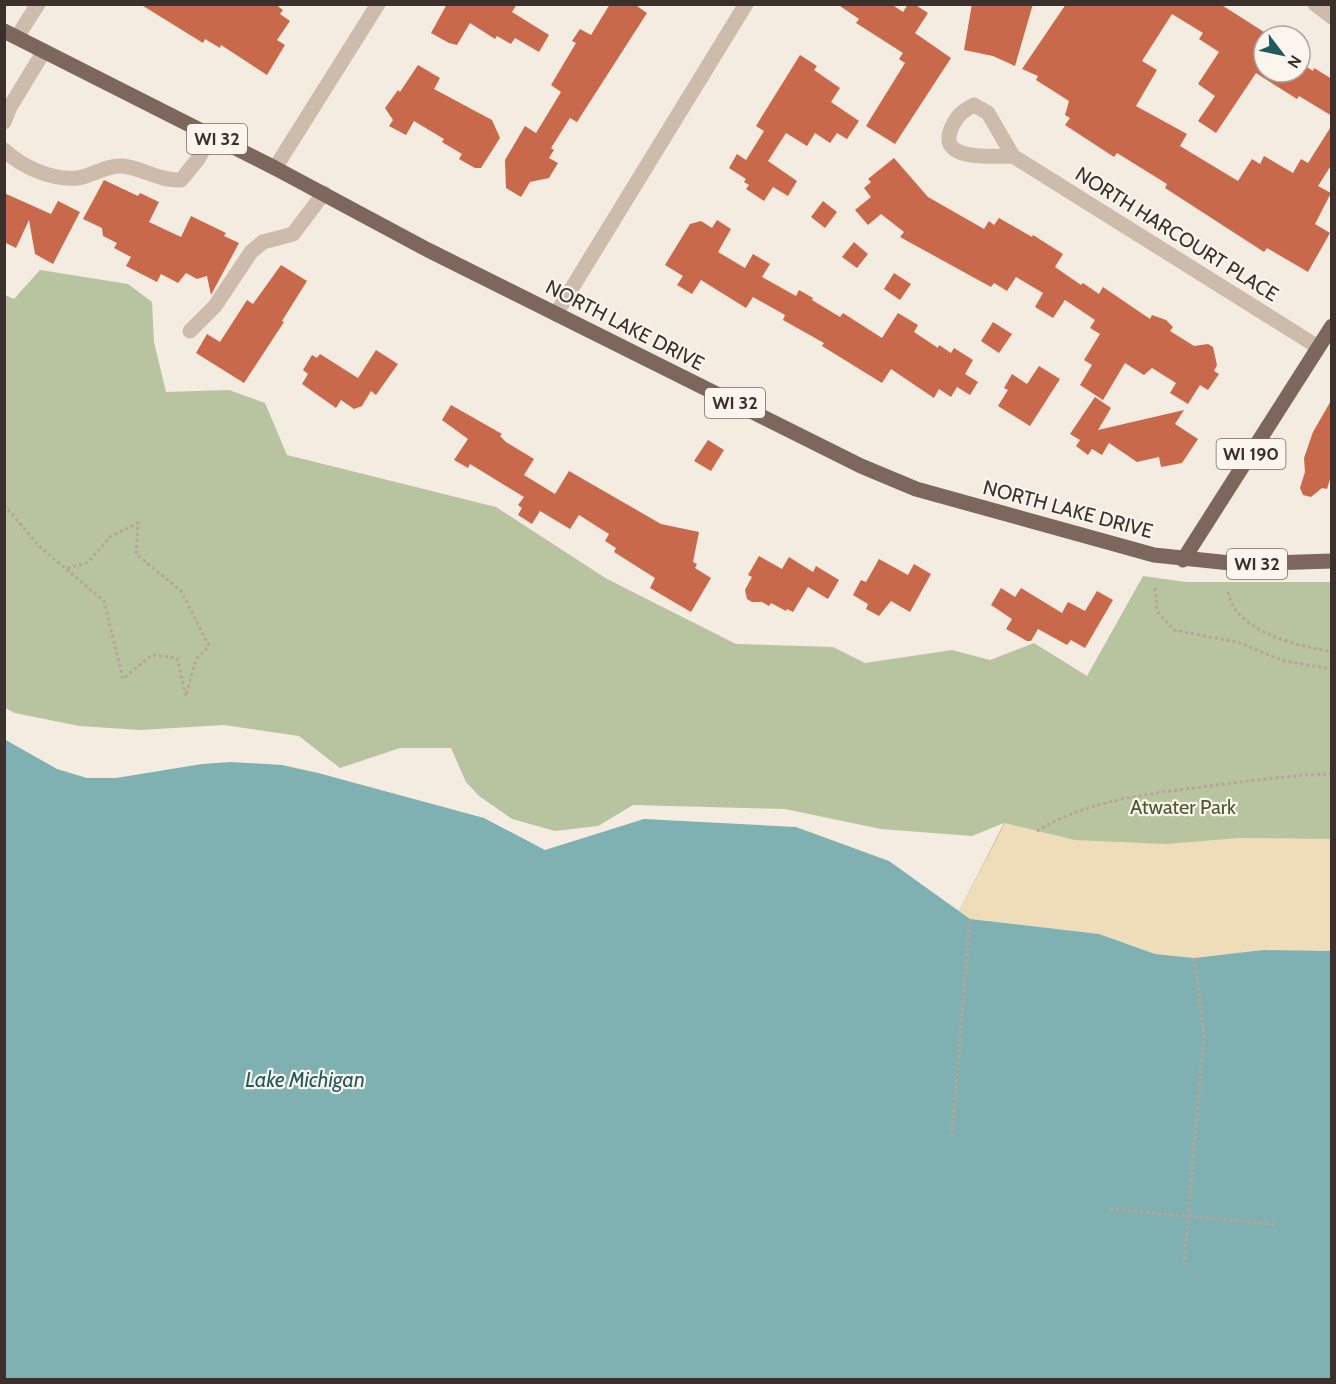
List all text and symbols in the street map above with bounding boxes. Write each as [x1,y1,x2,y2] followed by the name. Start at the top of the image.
[1252,24,1312,84] north arrow
[1283,52,1305,72] text: N
[187,124,247,154] road number: WI 32
[1071,162,1283,306] street label: NORTH HARCOURT PLACE
[542,275,708,375] street label: NORTH LAKE DRIVE
[705,388,765,418] road number: WI 32
[1216,439,1286,469] road number: WI 190
[980,475,1156,543] street label: NORTH LAKE DRIVE
[1227,549,1287,579] road number: WI 32
[1130,795,1236,819] park label: Atwater Park
[245,1067,365,1092] water label: Lake Michigan

